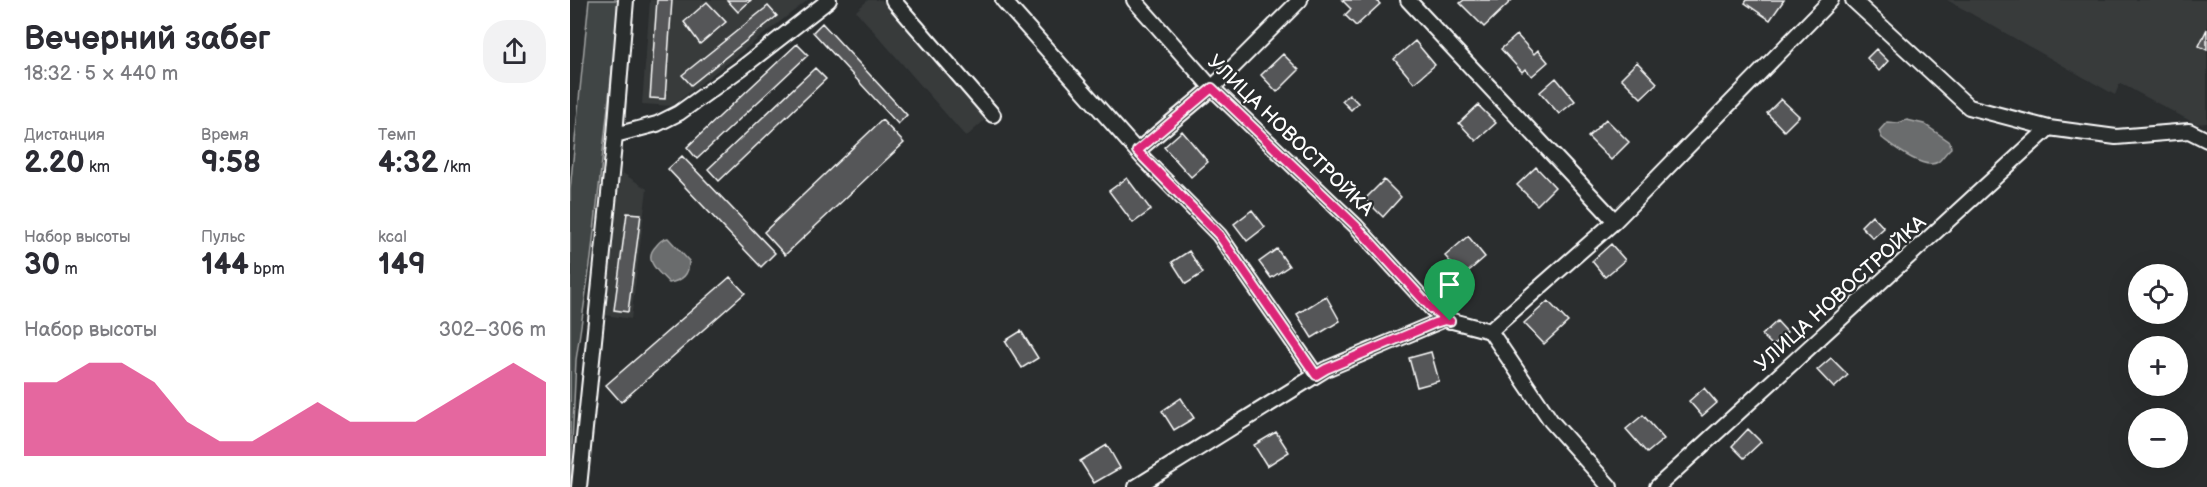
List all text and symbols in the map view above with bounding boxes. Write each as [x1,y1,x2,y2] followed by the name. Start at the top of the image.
[24,19,271,59] text: Вечерний забег
[483,20,546,83] button: share
[1202,50,1379,222] street label: УЛИЦА НОВОСТРОЙКА
[24,62,178,86] text: 18:32 · 5 × 440 m
[24,126,105,145] text: Дистанция
[201,126,249,145] text: Время
[378,126,416,145] text: Темп
[24,145,85,181] text: 2.20
[201,145,261,181] text: 9:58
[378,145,438,181] text: 4:32
[85,158,110,177] text: km
[438,158,471,177] text: /km
[1750,210,1932,377] street label: УЛИЦА НОВОСТРОЙКА
[24,228,131,247] text: Набор высоты
[201,228,245,247] text: Пульс
[378,228,407,247] text: kcal
[24,247,60,283] text: 30
[201,247,249,283] text: 144
[378,247,426,283] text: 149
[1424,259,1475,321] pin
[60,260,78,279] text: m
[249,260,285,279] text: bpm
[2128,264,2188,468] map controls
[2128,264,2188,324] button: locate
[1433,268,1466,301] icon: arrive
[24,318,157,342] text: Набор высоты
[439,318,546,342] text: 302–306 m
[2128,336,2188,396] button: +
[2128,408,2188,468] button: −

